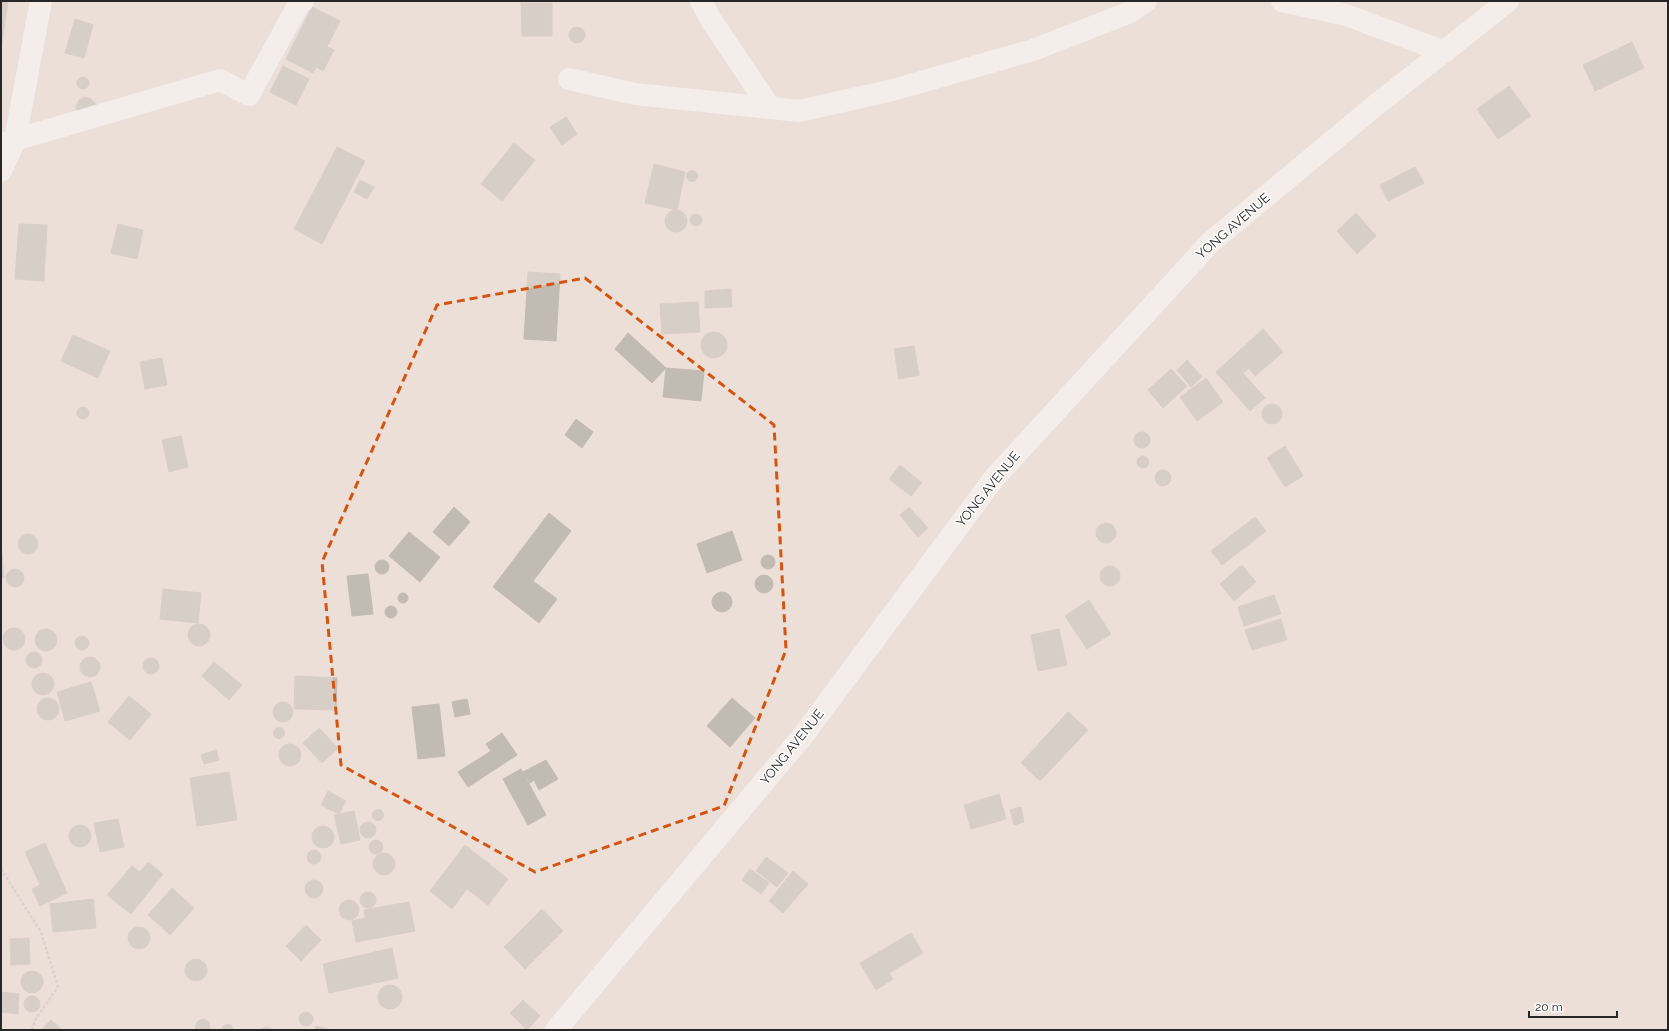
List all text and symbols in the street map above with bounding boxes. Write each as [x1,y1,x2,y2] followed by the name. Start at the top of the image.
[1193,190,1273,262] street label: YONG AVENUE
[953,448,1023,530] street label: YONG AVENUE
[757,706,827,788] street label: YONG AVENUE
[1529,993,1617,1019] scale bar
[1535,1000,1563,1014] text: 20 m

